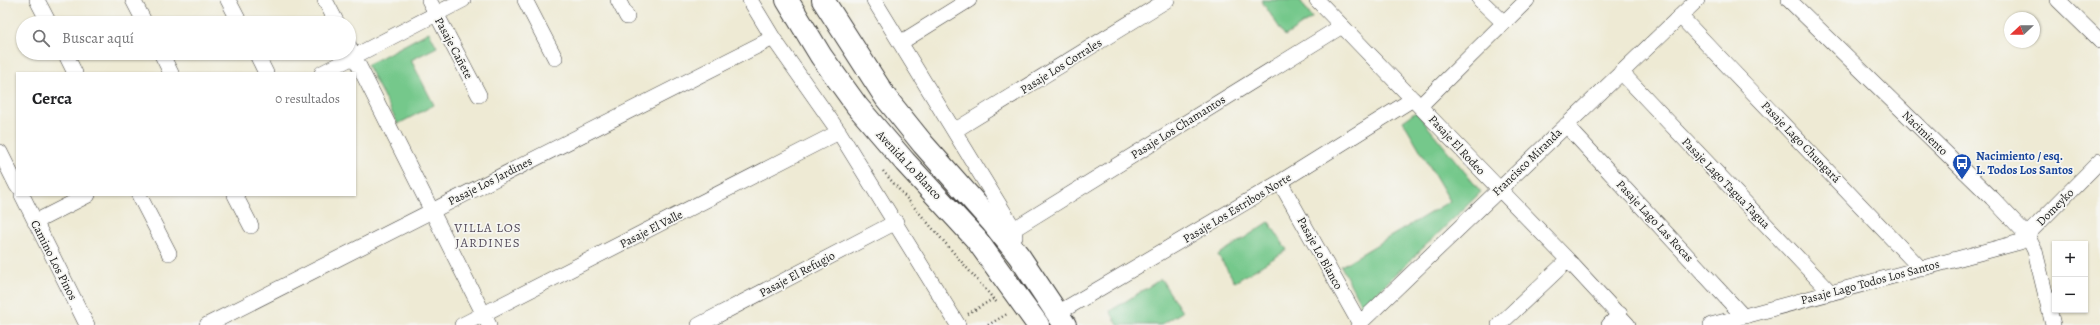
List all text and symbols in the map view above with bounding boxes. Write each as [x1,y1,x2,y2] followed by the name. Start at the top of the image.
[2004,12,2040,48] north arrow
[431,14,477,82] street label: Pasaje Cañete
[16,16,356,60] search box
[30,27,52,49] icon: search
[62,28,134,48] text: Buscar aquí
[1017,34,1105,98] street label: Pasaje Los Corrales
[32,87,72,110] text: Cerca
[275,90,340,107] text: 0 resultados
[1128,91,1229,163] street label: Pasaje Los Chamantos
[1758,98,1844,187] street label: Pasaje Lago Chungará
[1899,107,1951,159] street label: Nacimiento
[1425,112,1489,178] street label: Pasaje El Rodeo
[1489,124,1566,199] street label: Francisco Miranda
[872,126,945,203] street label: Avenida Lo Blanco
[1678,134,1774,232] street label: Pasaje Lago Tagua Tagua
[1976,148,2073,178] place label: Nacimiento / esq. L. Todos Los Santos
[1951,152,1973,180] bus stop icon: Nacimiento / esq. L. Todos Los Santos
[445,153,535,209] street label: Pasaje Los Jardines
[1180,169,1294,247] street label: Pasaje Los Estribos Norte
[1613,177,1697,265] street label: Pasaje Lago Las Rocas
[2033,185,2077,229] street label: Domeyko
[617,206,685,252] street label: Pasaje El Valle
[1293,214,1347,292] street label: Pasaje Lo Blanco
[27,217,81,303] street label: Camino Los Pinos
[453,219,522,251] district label: VILLA LOS JARDINES
[2052,241,2088,313] map controls
[2052,241,2088,277] button: +
[756,247,838,301] street label: Pasaje El Refugio
[1799,256,1941,308] street label: Pasaje Lago Todos Los Santos
[2052,277,2088,313] button: −

